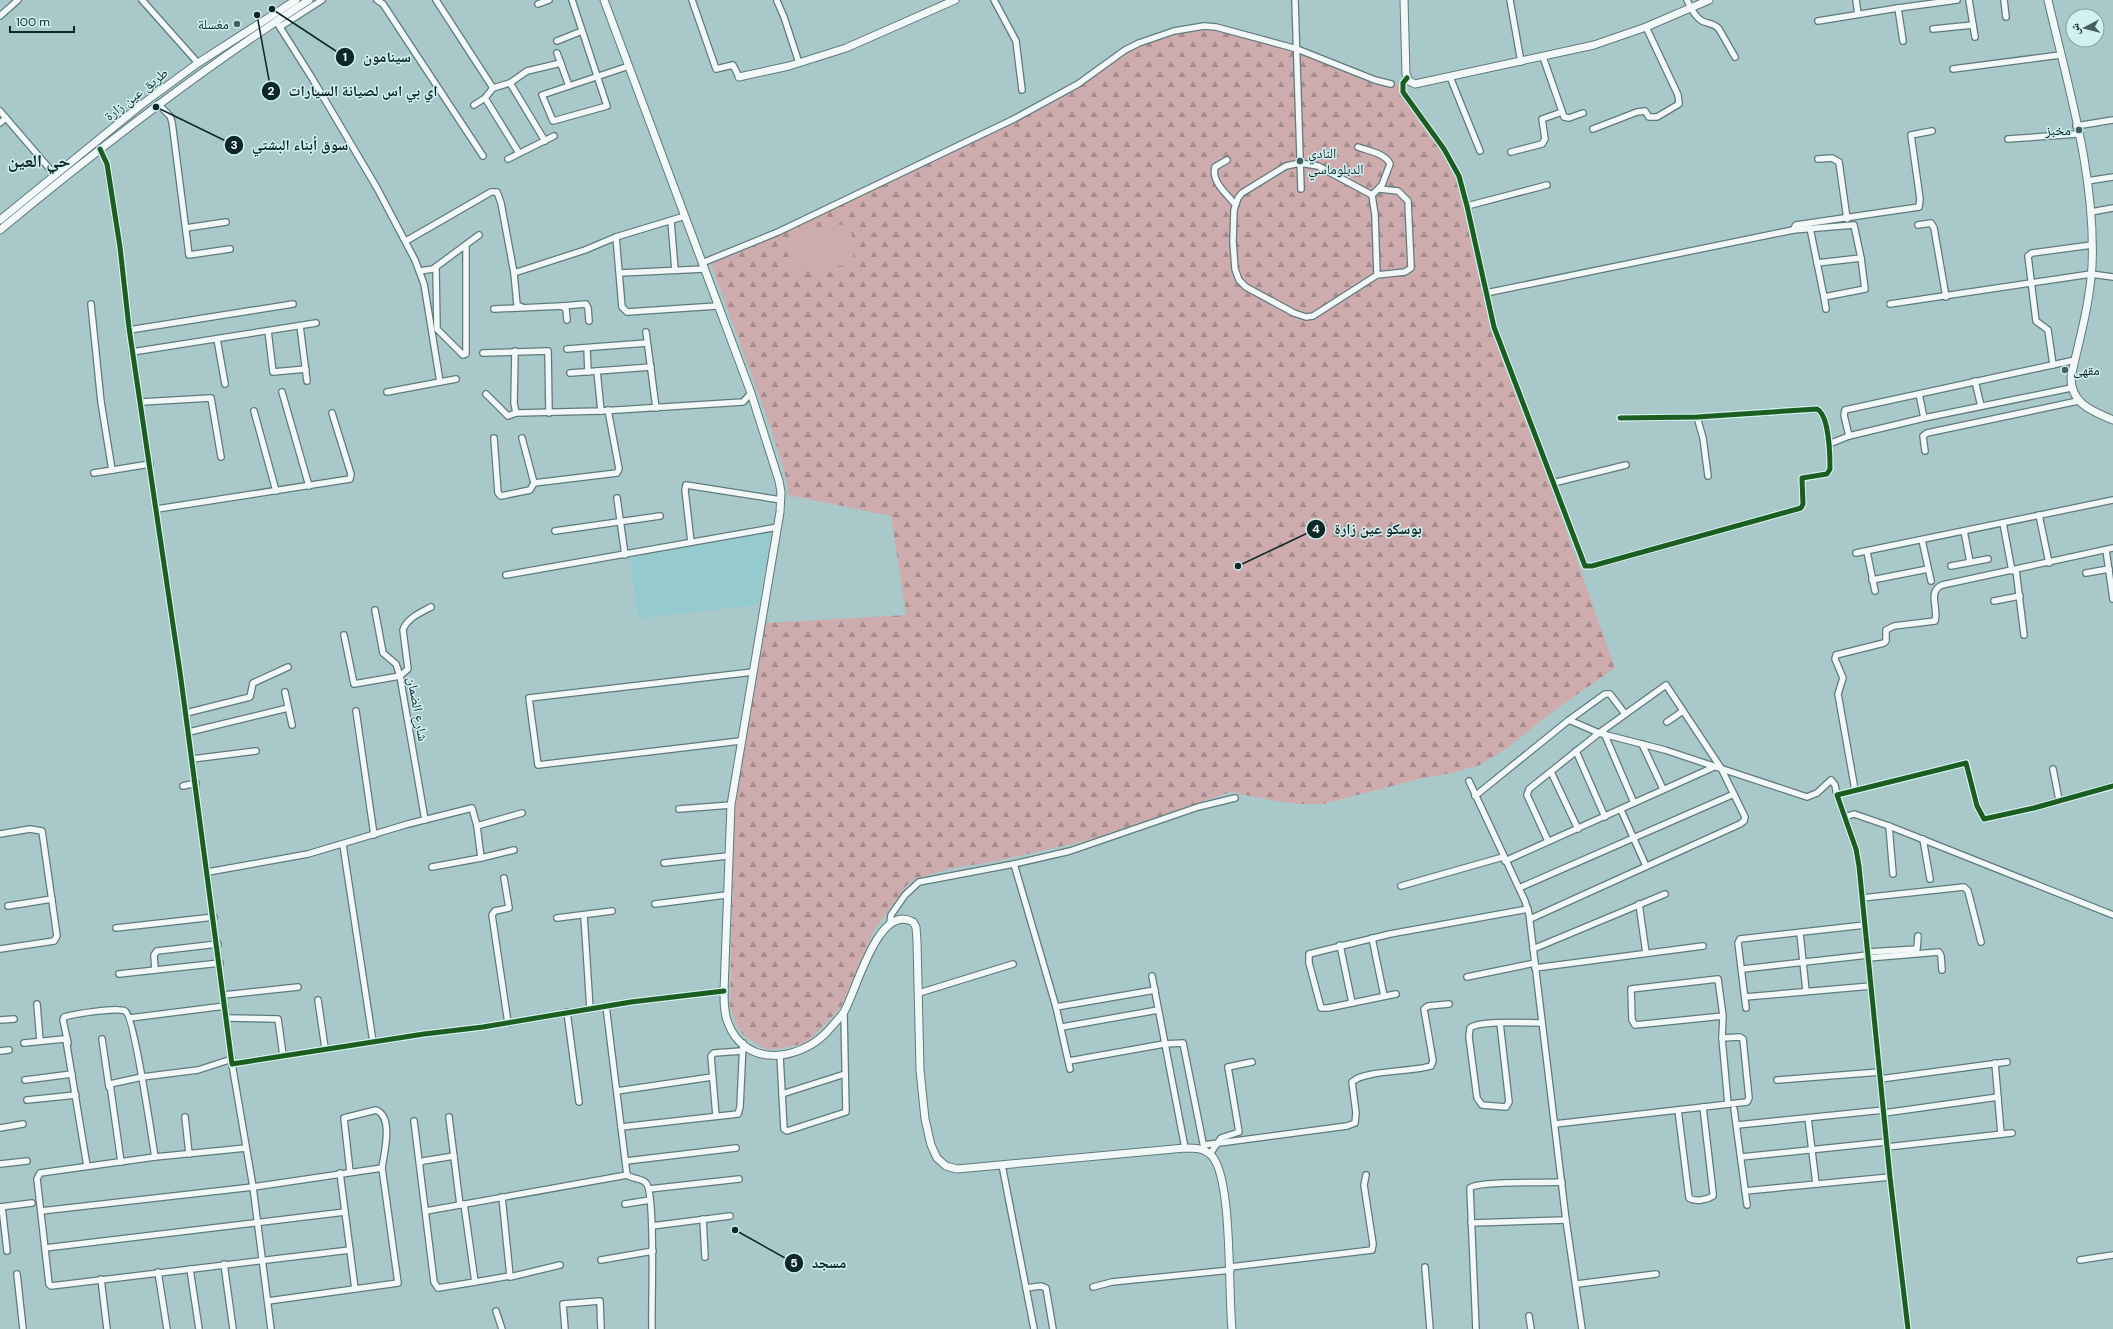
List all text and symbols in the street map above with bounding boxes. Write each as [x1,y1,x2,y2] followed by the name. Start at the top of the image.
[10,8,74,34] scale bar
[2065,8,2105,48] north arrow
[16,14,50,30] text: 100 m
[198,15,229,33] place label: مغسلة
[232,19,242,29] marker: مغسلة
[2067,22,2084,36] text: ش
[335,44,419,71] callout: سينامون
[363,47,411,67] text: سينامون
[343,49,347,65] text: 1
[100,63,172,125] street label: طريق عين زارة
[261,77,446,104] callout: اي بي اس لصيانة السيارات
[288,81,438,103] text: اي بي اس لصيانة السيارات
[268,83,275,99] text: 2
[2045,121,2071,139] place label: مخبز
[2074,125,2084,135] marker: مخبز
[224,132,356,159] callout: سوق أبناء البشتي
[252,135,348,157] text: سوق أبناء البشتي
[230,137,238,153] text: 3
[1308,144,1364,181] place label: النادي الدبلوماسي
[8,149,71,175] district label: حي العين
[1295,156,1305,166] marker: النادي الدبلوماسي
[2073,361,2100,379] place label: مقهى
[2060,365,2070,375] marker: مقهى
[1306,515,1430,542] callout: بوسكو عين زارة
[1334,519,1422,539] text: بوسكو عين زارة
[1312,521,1320,537] text: 4
[403,675,433,743] street label: شارع الضمان
[784,1249,855,1276] callout: مسجد
[812,1253,846,1273] text: مسجد
[790,1255,798,1271] text: 5

